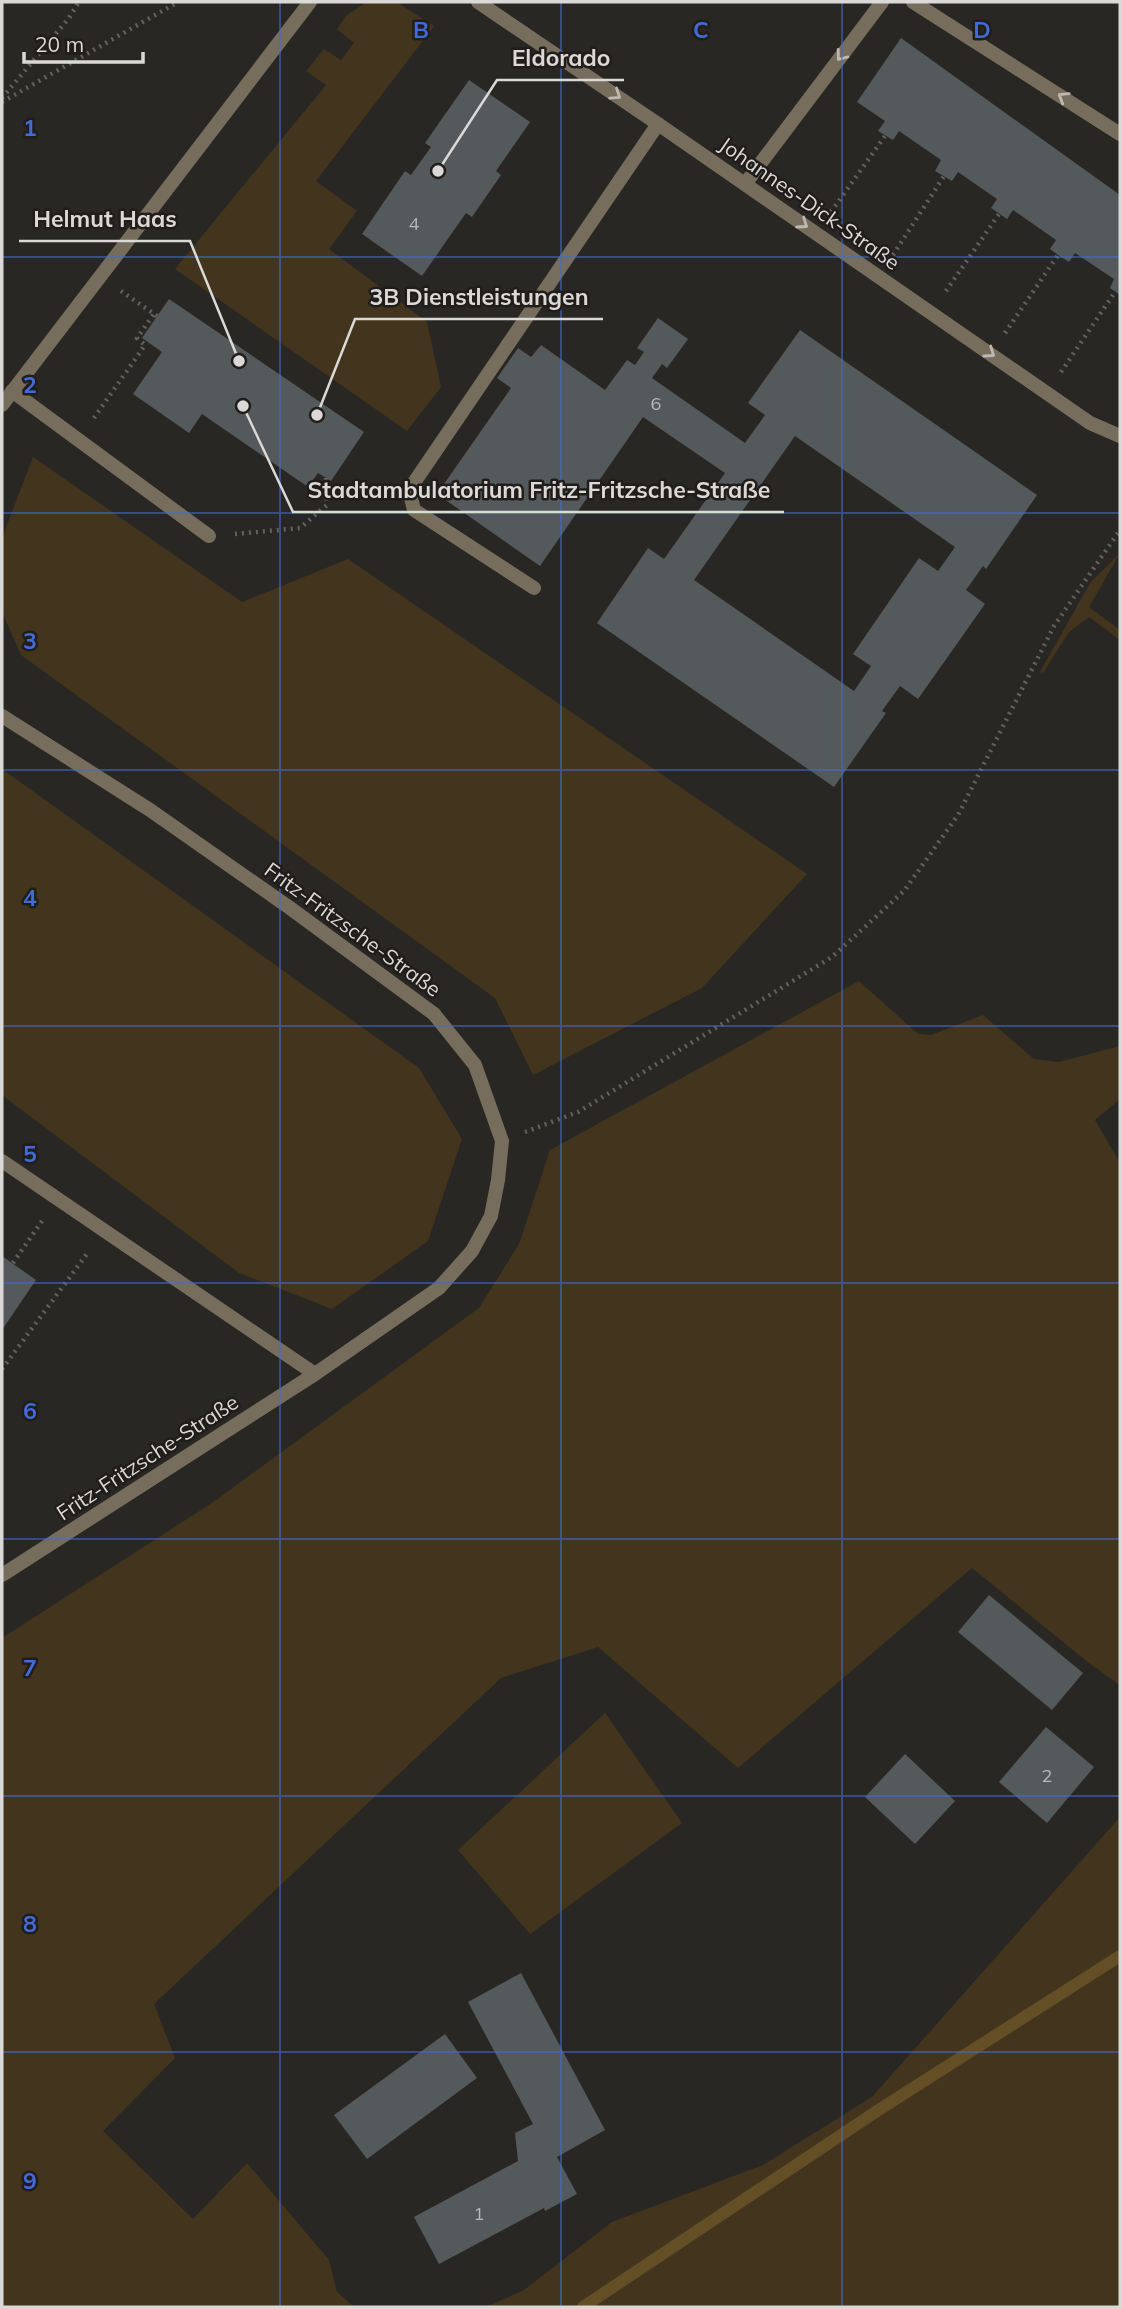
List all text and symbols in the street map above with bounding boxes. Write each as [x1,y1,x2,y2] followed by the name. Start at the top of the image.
[413,15,429,44] text: B
[693,15,709,44] text: C
[973,15,991,44] text: D
[24,21,144,65] scale bar
[35,31,84,57] text: 20 m
[497,36,624,80] callout: Eldorado
[512,43,610,72] text: Eldorado
[837,49,849,61] one-way arrow
[608,87,621,99] one-way arrow
[1057,93,1070,106] one-way arrow
[23,113,37,142] text: 1
[715,131,905,275] street label: Johannes-Dick-Straße
[19,197,190,241] callout: Helmut Haas
[33,204,177,233] text: Helmut Haas
[409,212,420,235] house number: 4
[795,216,808,228] one-way arrow
[355,275,603,319] callout: 3B Dienstleistungen
[369,282,589,311] text: 3B Dienstleistungen
[982,345,995,358] one-way arrow
[23,370,37,399] text: 2
[651,392,661,415] house number: 6
[293,468,784,512] callout: Stadtambulatorium Fritz-Fritzsche-Straße
[308,475,770,504] text: Stadtambulatorium Fritz-Fritzsche-Straße
[23,626,37,655] text: 3
[260,856,446,1002] street label: Fritz-Fritzsche-Straße
[23,883,37,912] text: 4
[23,1139,37,1168] text: 5
[51,1388,243,1526] street label: Fritz-Fritzsche-Straße
[23,1396,37,1425] text: 6
[23,1653,37,1682] text: 7
[1042,1764,1052,1787] house number: 2
[23,1909,37,1938] text: 8
[23,2166,37,2195] text: 9
[474,2202,484,2225] house number: 1

